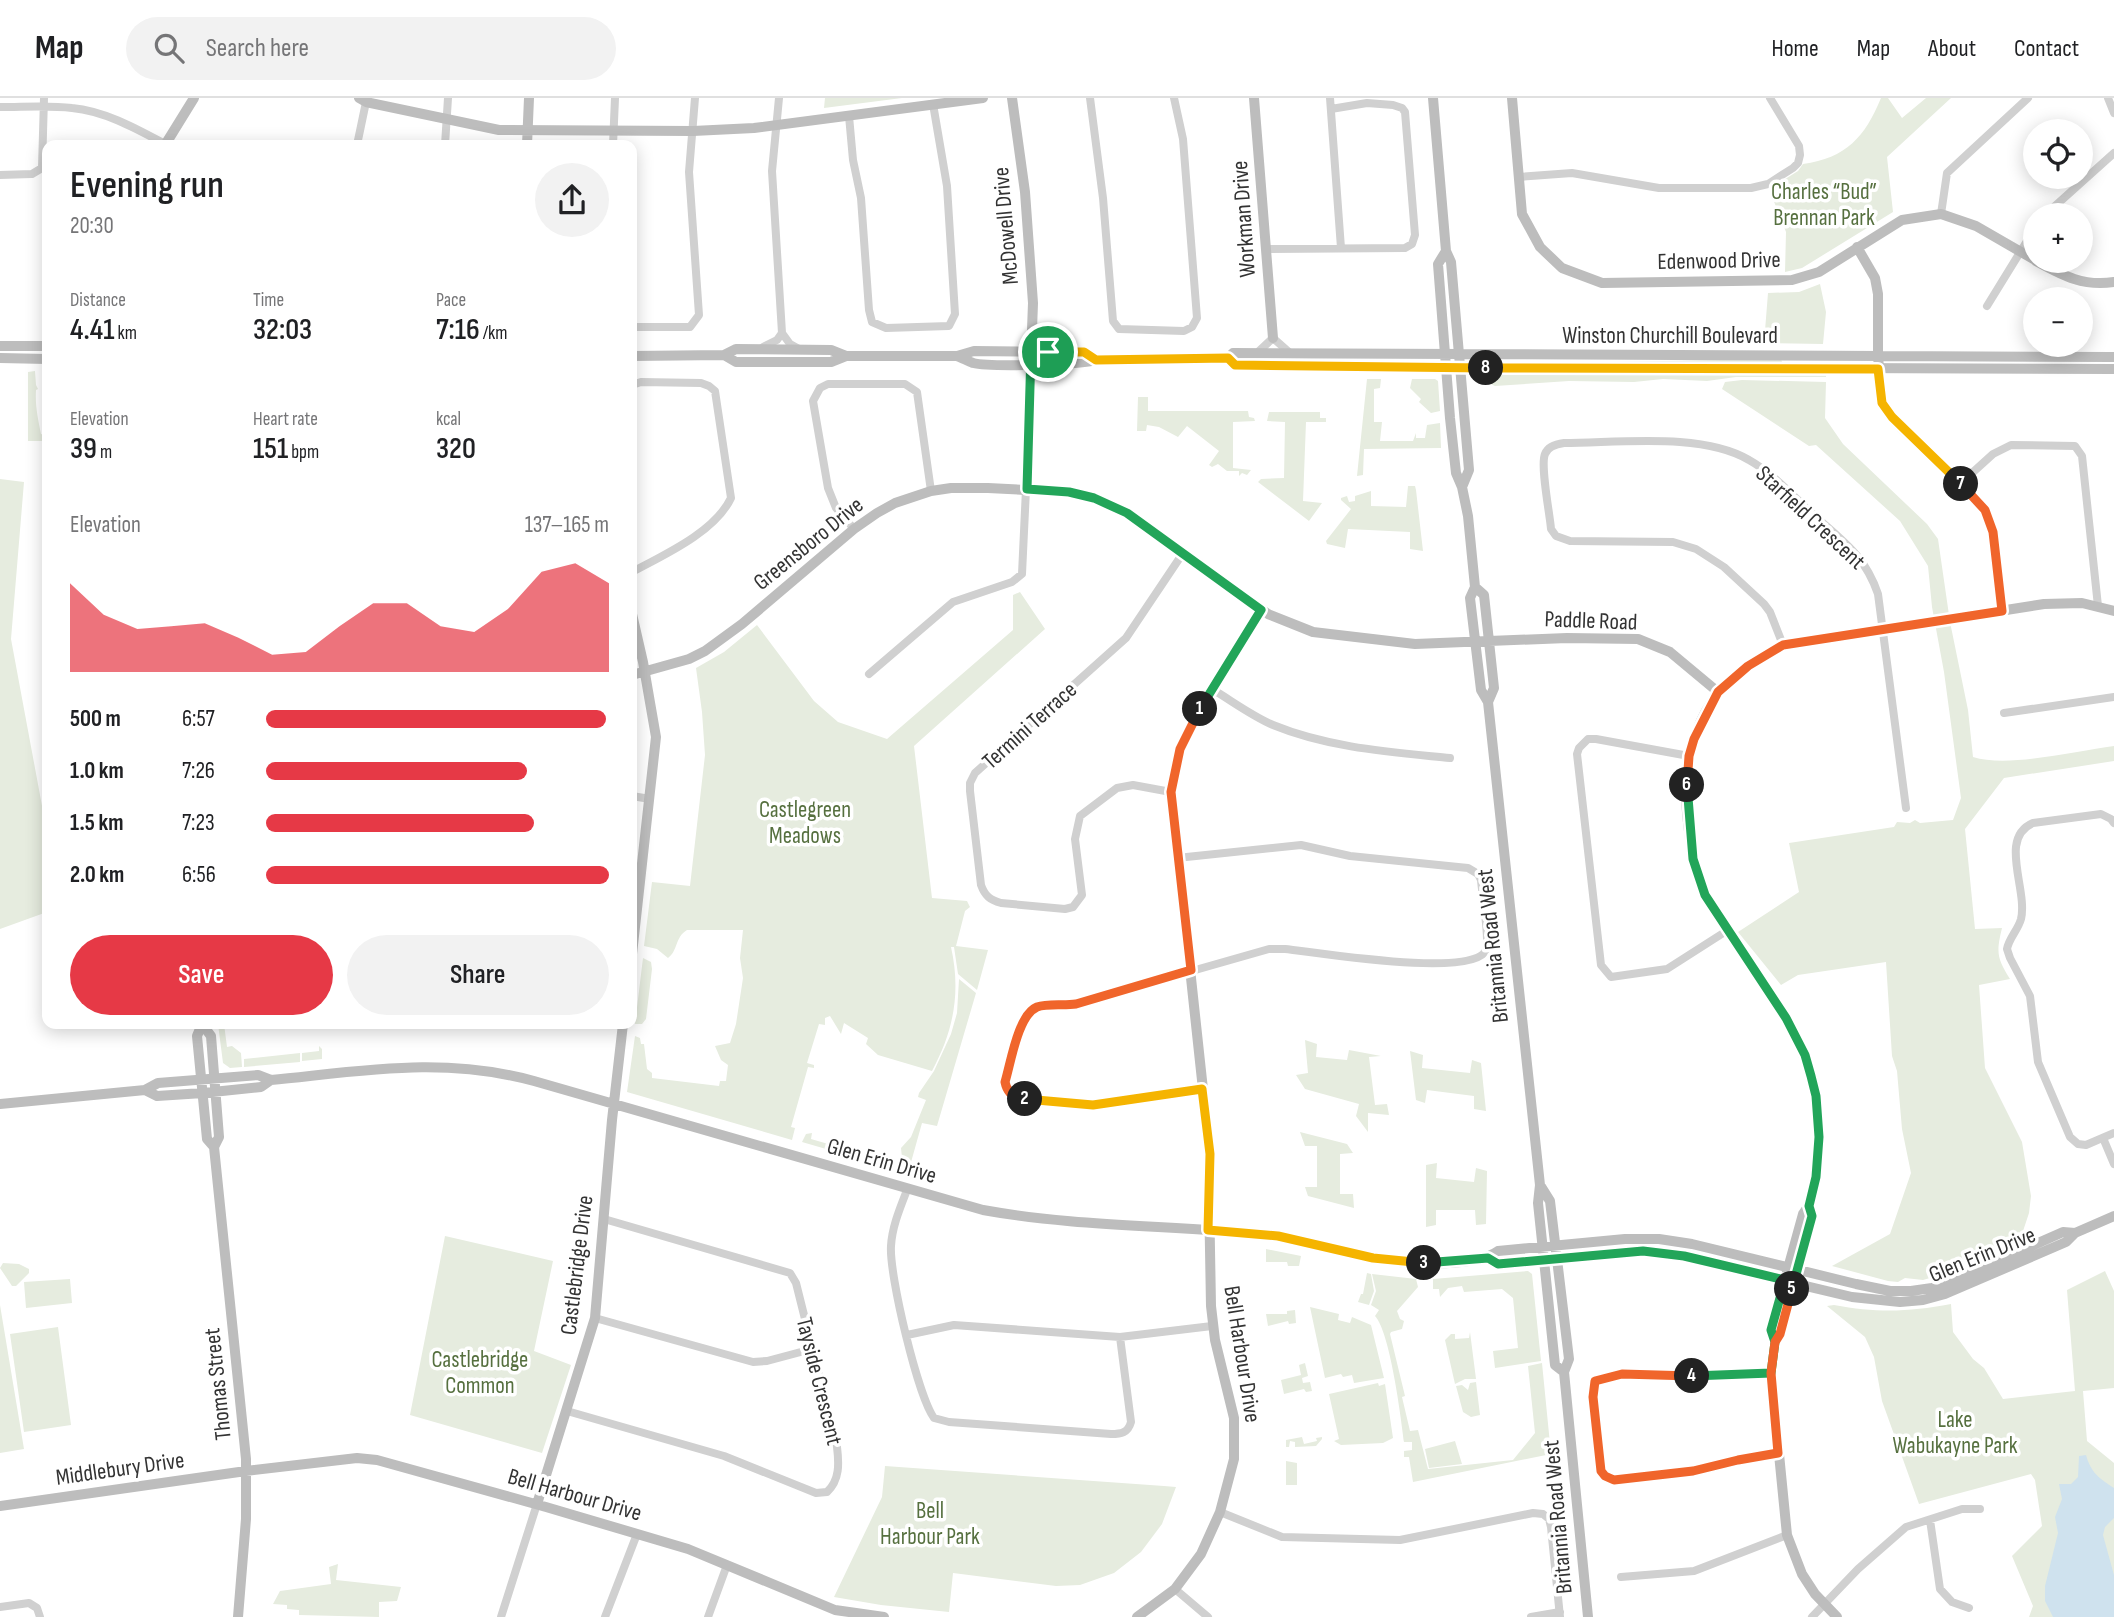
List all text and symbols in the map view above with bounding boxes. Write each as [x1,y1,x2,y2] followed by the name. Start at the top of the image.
[126,17,616,80] search box
[35,28,84,68] text: Map
[150,29,188,67] icon: search
[206,33,309,64] text: Search here
[1771,34,1819,63] text: Home
[1857,34,1890,63] text: Map
[1928,34,1976,63] text: About
[2014,34,2079,63] text: Contact
[2023,119,2093,357] map controls
[2023,119,2093,189] button: locate
[1226,160,1262,278] street label: Workman Drive
[70,163,224,208] text: Evening run
[535,163,609,237] button: share
[987,166,1025,286] street label: McDowell Drive
[1771,178,1877,232] park label: Charles “Bud” Brennan Park
[2023,203,2093,273] button: +
[70,212,114,240] text: 20:30
[1657,246,1781,276] street label: Edenwood Drive
[2023,287,2093,357] button: −
[70,289,126,312] text: Distance
[253,289,284,312] text: Time
[436,289,466,312] text: Pace
[70,312,114,348] text: 4.41
[253,312,312,348] text: 32:03
[436,312,480,348] text: 7:16
[114,322,137,345] text: km
[480,322,507,345] text: /km
[1018,322,1078,382] pin
[1562,322,1778,350] street label: Winston Churchill Boulevard
[1029,333,1067,371] icon: arrive
[1468,350,1504,386] pin: 8
[1481,356,1490,379] text: 8
[70,408,129,431] text: Elevation
[253,408,318,431] text: Heart rate
[436,408,461,431] text: kcal
[70,431,97,467] text: 39
[253,431,288,467] text: 151
[436,431,476,467] text: 320
[97,441,112,464] text: m
[288,441,319,464] text: bpm
[1750,460,1871,576] street label: Starfield Crescent
[1944,466,1979,502] pin: 7
[1956,472,1965,495] text: 7
[748,491,869,597] street label: Greensboro Drive
[70,511,141,539] text: Elevation
[525,511,609,539] text: 137–165 m
[1544,605,1638,637] street label: Paddle Road
[977,676,1083,775] street label: Termini Terrace
[1182,692,1218,726] pin: 1
[1196,697,1203,720] text: 1
[70,705,121,733] text: 500 m
[182,705,215,733] text: 6:57
[70,757,124,785] text: 1.0 km
[182,757,215,785] text: 7:26
[1670,768,1704,802] pin: 6
[1682,773,1691,796] text: 6
[759,796,851,850] park label: Castlegreen Meadows
[70,809,123,837] text: 1.5 km
[182,809,215,837] text: 7:23
[70,861,124,889] text: 2.0 km
[182,861,216,889] text: 6:56
[1471,868,1515,1024] street label: Britannia Road West
[70,935,333,1015] button: Save
[347,935,609,1015] button: Share
[1007,1082,1042,1116] pin: 2
[1020,1087,1029,1110] text: 2
[824,1132,940,1190] street label: Glen Erin Drive
[555,1194,599,1337] street label: Castlebridge Drive
[1925,1221,2040,1289] street label: Glen Erin Drive
[1406,1246,1442,1280] pin: 3
[1419,1251,1428,1274] text: 3
[1774,1272,1810,1306] pin: 5
[1787,1277,1796,1300] text: 5
[1217,1284,1267,1424] street label: Bell Harbour Drive
[790,1314,848,1448] street label: Tayside Crescent
[198,1326,238,1441] street label: Thomas Street
[432,1346,528,1400] park label: Castlebridge Common
[1674,1358,1710,1394] pin: 4
[1687,1364,1696,1387] text: 4
[1892,1406,2018,1460] park label: Lake Wabukayne Park
[1537,1439,1579,1595] street label: Britannia Road West
[54,1446,186,1492] street label: Middlebury Drive
[505,1462,645,1527] street label: Bell Harbour Drive
[880,1497,980,1551] park label: Bell Harbour Park

